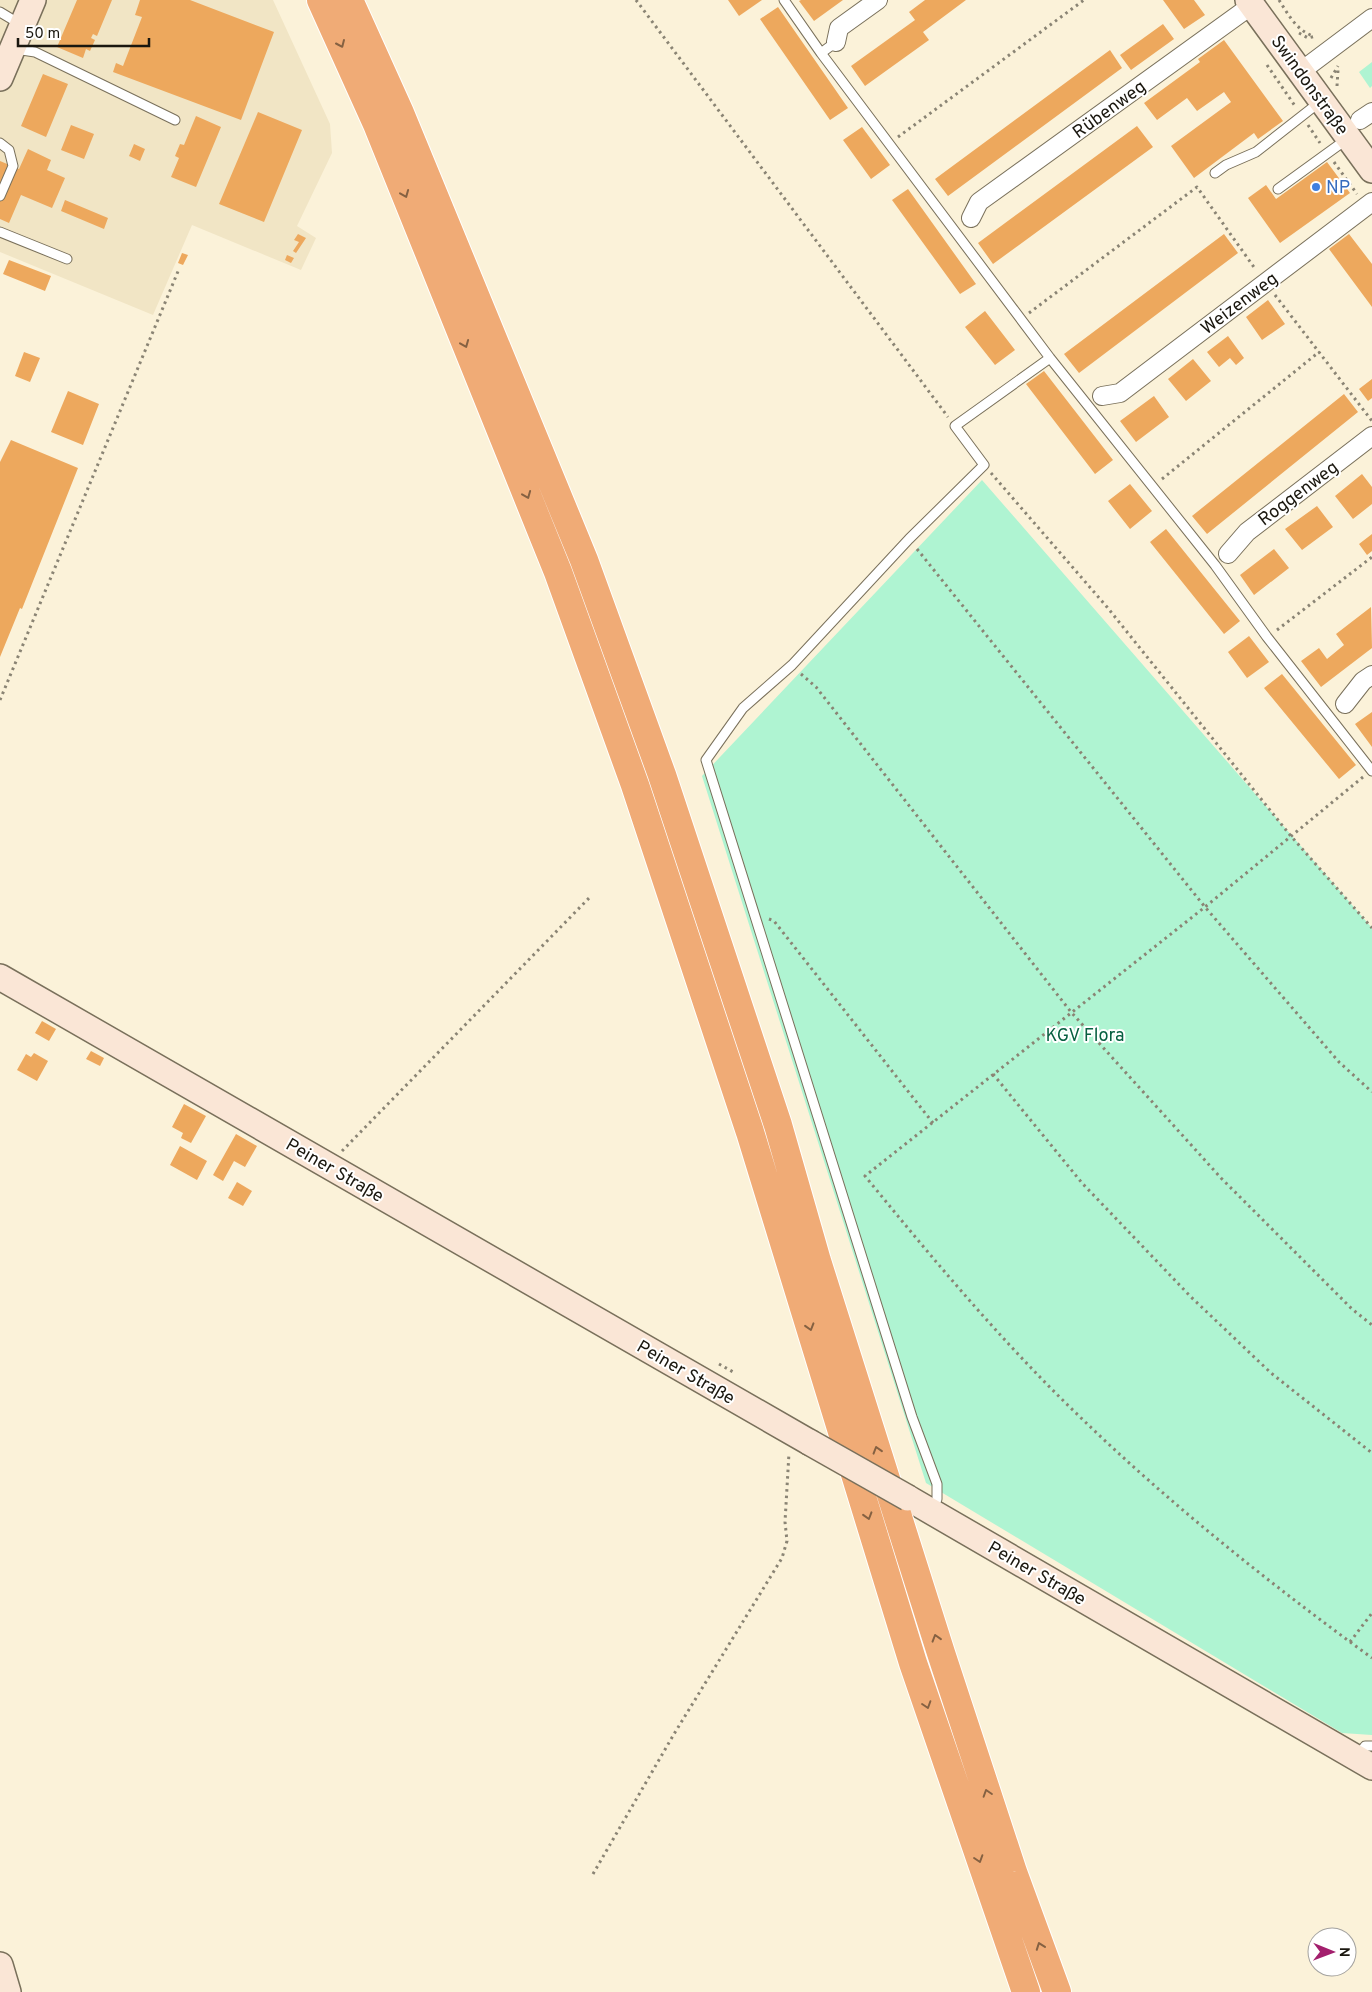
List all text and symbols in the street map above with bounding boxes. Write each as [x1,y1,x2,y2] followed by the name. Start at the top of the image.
[18,15,149,47] scale bar
[25,25,60,44] text: 50 m
[1265,31,1353,140] street label: Swindonstraße
[334,39,345,48] one-way arrow
[1069,76,1151,145] street label: Rübenweg
[1326,177,1350,200] place label: NP
[1310,181,1322,193] marker: NP
[399,189,409,198] one-way arrow
[1197,268,1283,341] street label: Weizenweg
[460,340,470,348] one-way arrow
[1254,457,1344,532] street label: Roggenweg
[521,490,531,499] one-way arrow
[1045,1025,1125,1048] park label: KGV Flora
[281,1134,387,1209] street label: Peiner Straße
[804,1323,814,1331] one-way arrow
[632,1336,738,1411] street label: Peiner Straße
[872,1446,882,1455] one-way arrow
[863,1511,873,1520] one-way arrow
[983,1537,1089,1612] street label: Peiner Straße
[931,1635,941,1643] one-way arrow
[922,1700,932,1708] one-way arrow
[982,1789,992,1797] one-way arrow
[973,1854,983,1862] one-way arrow
[1307,1927,1357,1977] north arrow
[1036,1942,1046,1951] one-way arrow
[1335,1947,1352,1957] text: N

